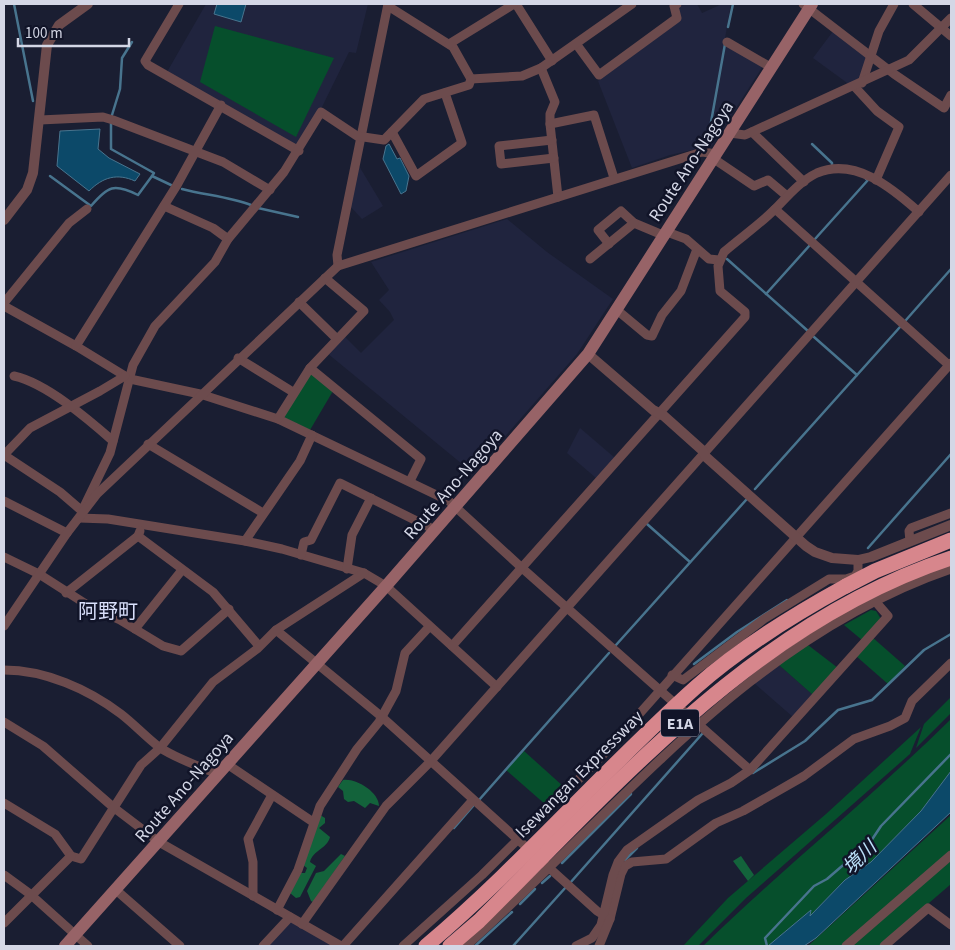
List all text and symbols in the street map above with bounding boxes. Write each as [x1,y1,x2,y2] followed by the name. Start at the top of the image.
[18,15,129,47] scale bar
[25,23,63,44] text: 100 m
[643,96,740,227] street label: Route Ano-Nagoya
[398,424,509,545] street label: Route Ano-Nagoya
[78,598,138,626] district label: 阿野町
[510,704,649,844] street label: Isewangan Expressway
[661,710,699,736] road number: E1A
[129,727,240,848] street label: Route Ano-Nagoya
[837,834,885,881] water label: 境川

